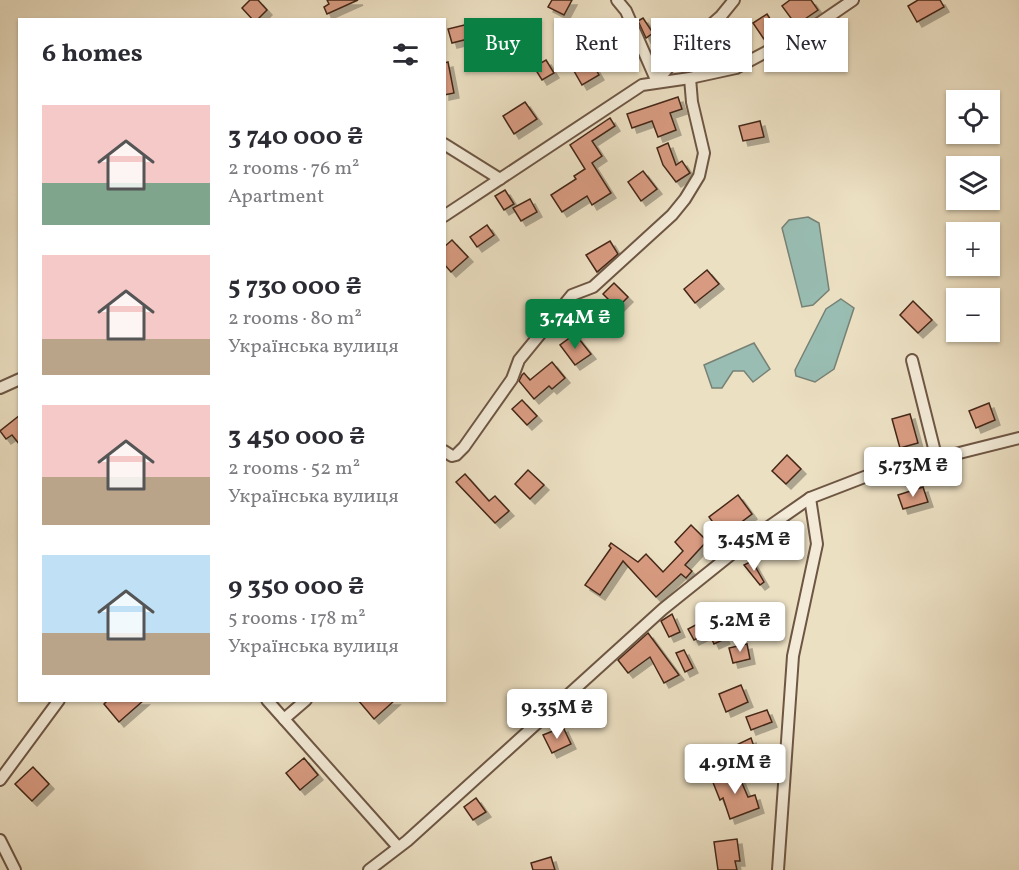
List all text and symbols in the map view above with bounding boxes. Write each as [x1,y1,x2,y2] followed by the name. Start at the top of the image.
[464,18,542,72] chip: Buy
[554,18,639,72] chip: Rent
[651,18,752,72] chip: Filters
[764,18,848,72] chip: New
[42,36,143,72] text: 6 homes
[389,38,422,71] icon: filters
[946,90,1000,342] map controls
[946,90,1000,144] button: locate
[228,119,363,155] text: 3 740 000 ₴
[90,129,162,201] icon: home
[228,155,360,183] text: 2 rooms · 76 m²
[946,156,1000,210] button: layers
[228,183,324,211] text: Apartment
[946,222,1000,276] button: +
[228,269,362,305] text: 5 730 000 ₴
[90,279,162,351] icon: home
[946,288,1000,342] button: −
[520,299,630,350] pin: 3.74M ₴
[539,304,611,332] text: 3.74M ₴
[228,305,362,333] text: 2 rooms · 80 m²
[228,333,399,361] text: Українська вулиця
[228,419,365,455] text: 3 450 000 ₴
[90,429,162,501] icon: home
[858,447,968,498] pin: 5.73M ₴
[878,452,948,480] text: 5.73M ₴
[228,455,360,483] text: 2 rooms · 52 m²
[228,483,399,511] text: Українська вулиця
[699,521,809,572] pin: 3.45M ₴
[717,526,791,554] text: 3.45M ₴
[228,569,364,605] text: 9 350 000 ₴
[90,579,162,651] icon: home
[691,602,789,653] pin: 5.2M ₴
[228,605,366,633] text: 5 rooms · 178 m²
[709,607,771,635] text: 5.2M ₴
[228,633,399,661] text: Українська вулиця
[502,689,612,740] pin: 9.35M ₴
[521,694,593,722] text: 9.35M ₴
[680,744,790,795] pin: 4.91M ₴
[699,749,771,777] text: 4.91M ₴

